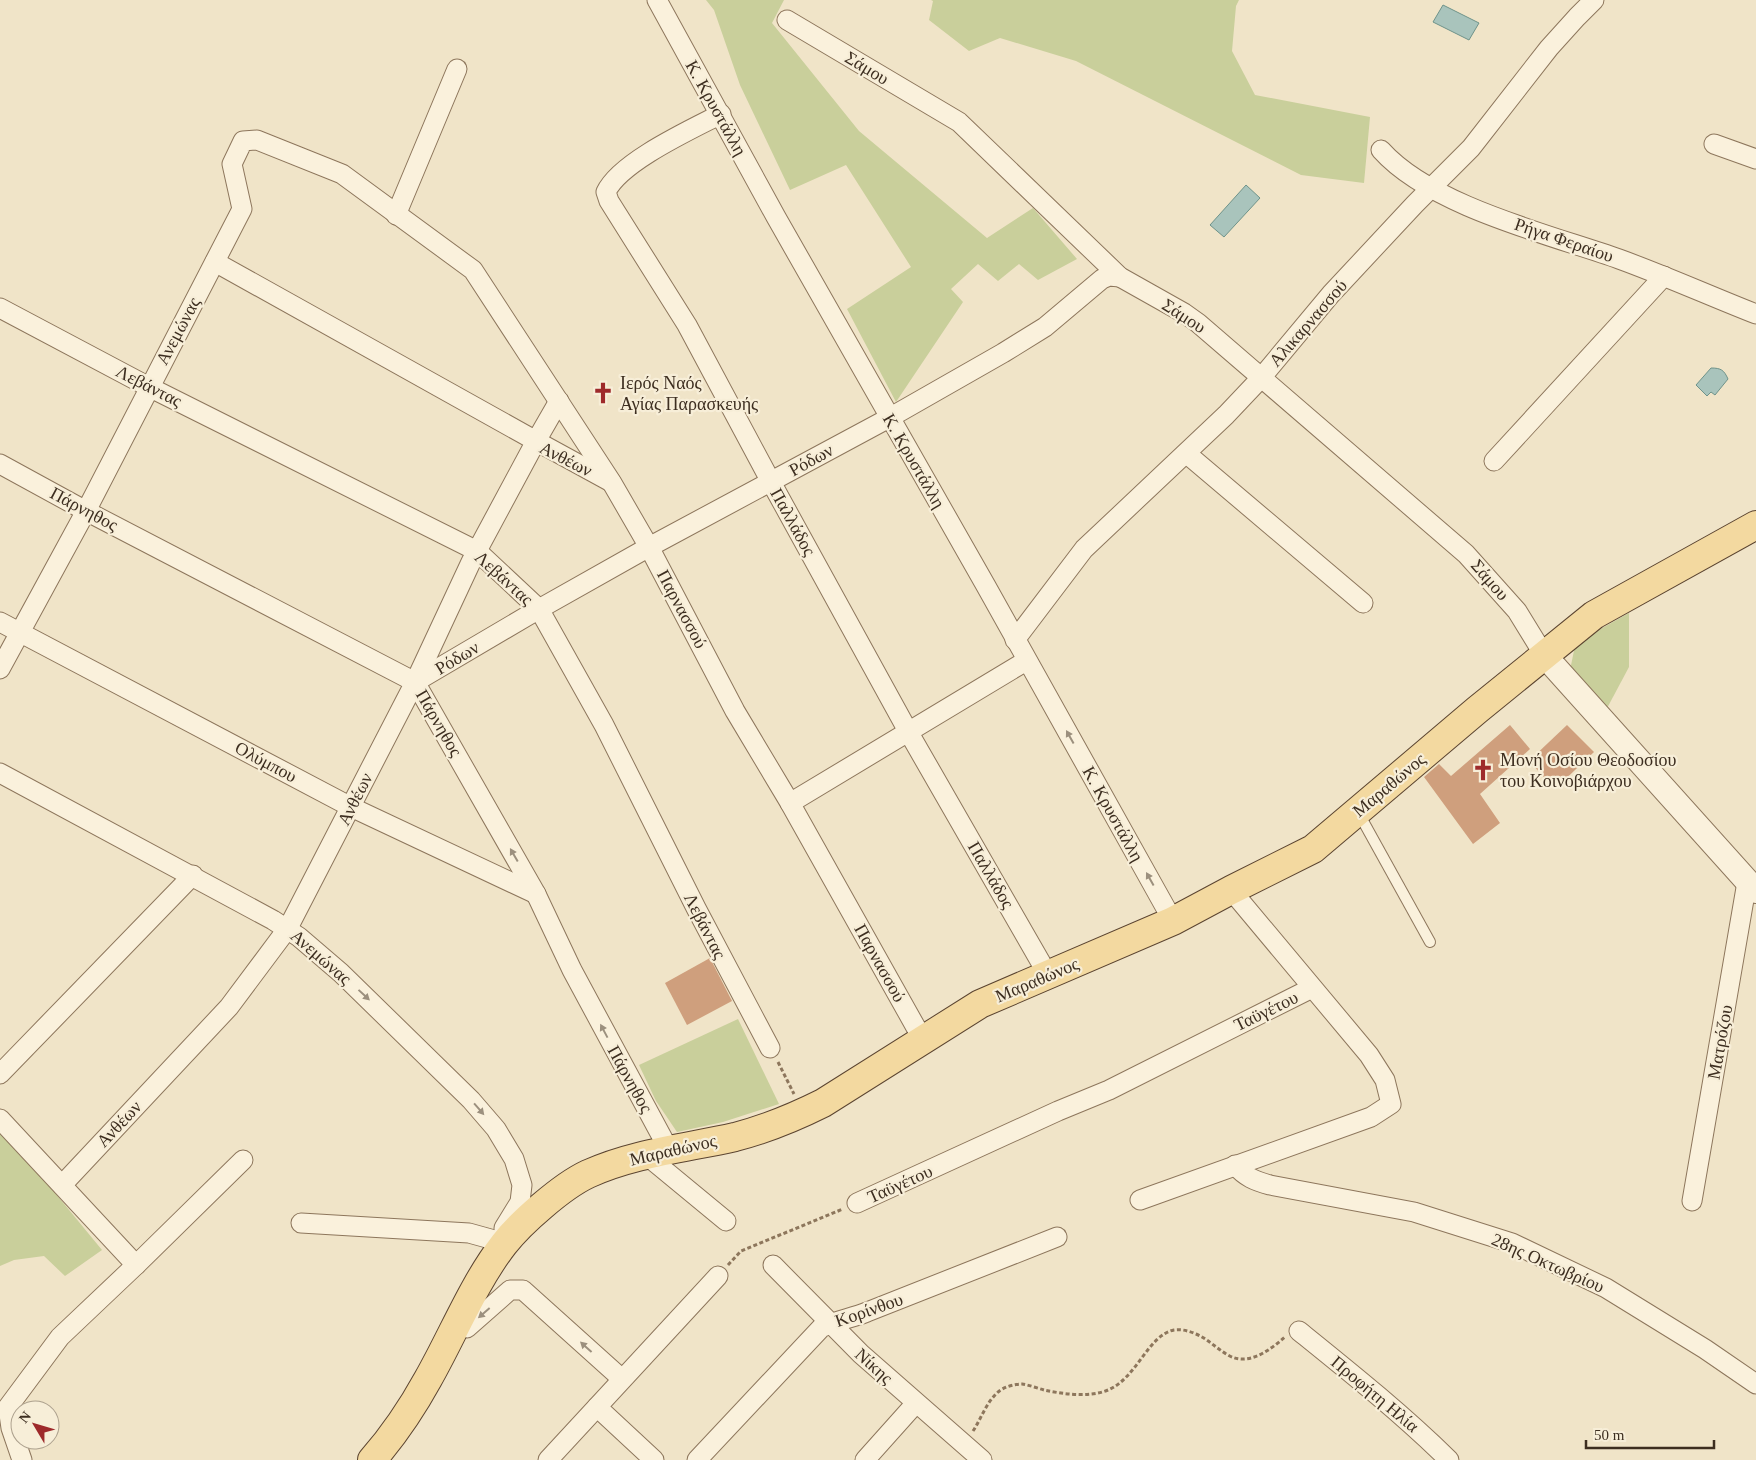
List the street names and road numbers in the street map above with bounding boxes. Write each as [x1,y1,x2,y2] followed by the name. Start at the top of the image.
[841,47,893,89] street label: Σάμου
[682,57,750,159] street label: Κ. Κρυστάλλη
[1512,214,1616,266] street label: Ρήγα Φεραίου
[1265,275,1351,371] street label: Αλικαρνασσού
[152,294,204,368] street label: Ανεμώνας
[1159,295,1209,337] street label: Σάμου
[113,361,185,411] street label: Λεβάντας
[879,410,949,512] street label: Κ. Κρυστάλλη
[537,437,595,481] street label: Ανθέων
[785,440,837,480] street label: Ρόδων
[47,483,121,535] street label: Πάρνηθος
[766,485,820,559] street label: Παλλάδος
[471,547,537,609] street label: Λεβάντας
[1467,556,1513,605] street label: Σάμου
[653,566,711,652] street label: Παρνασσού
[431,637,483,679] street label: Ρόδων
[412,686,466,760] street label: Πάρνηθος
[232,737,300,787] street label: Ολύμπου
[1349,749,1429,821] street label: Μαραθώνος
[1079,763,1147,865] street label: Κ. Κρυστάλλη
[333,770,377,828] street label: Ανθέων
[964,838,1018,912] street label: Παλλάδος
[680,890,730,962] street label: Λεβάντας
[850,920,910,1006] street label: Παρνασσού
[287,925,355,989] street label: Ανεμώνας
[992,953,1082,1007] street label: Μαραθώνος
[1231,987,1301,1035] street label: Ταϋγέτου
[1704,1003,1736,1081] street label: Ματρόζου
[603,1042,657,1116] street label: Πάρνηθος
[93,1097,145,1151] street label: Ανθέων
[628,1130,718,1170] street label: Μαραθώνος
[865,1161,936,1207] street label: Ταϋγέτου
[1489,1229,1607,1297] street label: 28ης Οκτωβρίου
[832,1289,906,1331] street label: Κορίνθου
[851,1344,897,1388] street label: Νίκης
[1327,1352,1423,1437] street label: Προφήτη Ηλία

